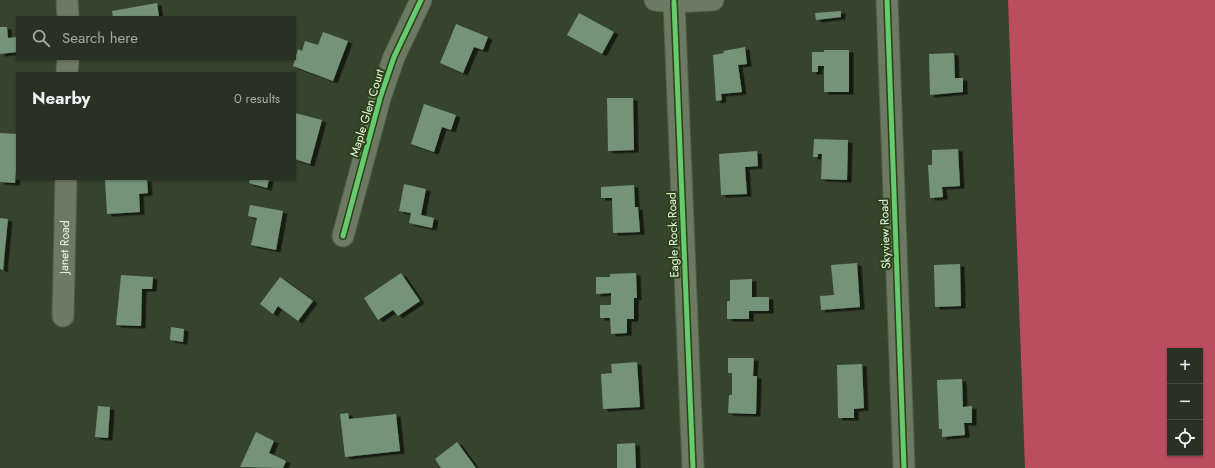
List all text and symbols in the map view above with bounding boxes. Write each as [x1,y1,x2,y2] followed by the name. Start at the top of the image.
[16,16,296,60] search box
[30,27,52,49] icon: search
[62,27,138,49] text: Search here
[345,67,389,159] street label: Maple Glen Court
[32,86,90,110] text: Nearby
[234,89,280,108] text: 0 results
[663,192,683,278] street label: Eagle Rock Road
[875,199,895,269] street label: Skyview Road
[55,220,74,276] street label: Janet Road
[1167,348,1203,456] map controls
[1167,348,1203,384] button: +
[1167,384,1203,420] button: −
[1167,420,1203,456] button: locate

